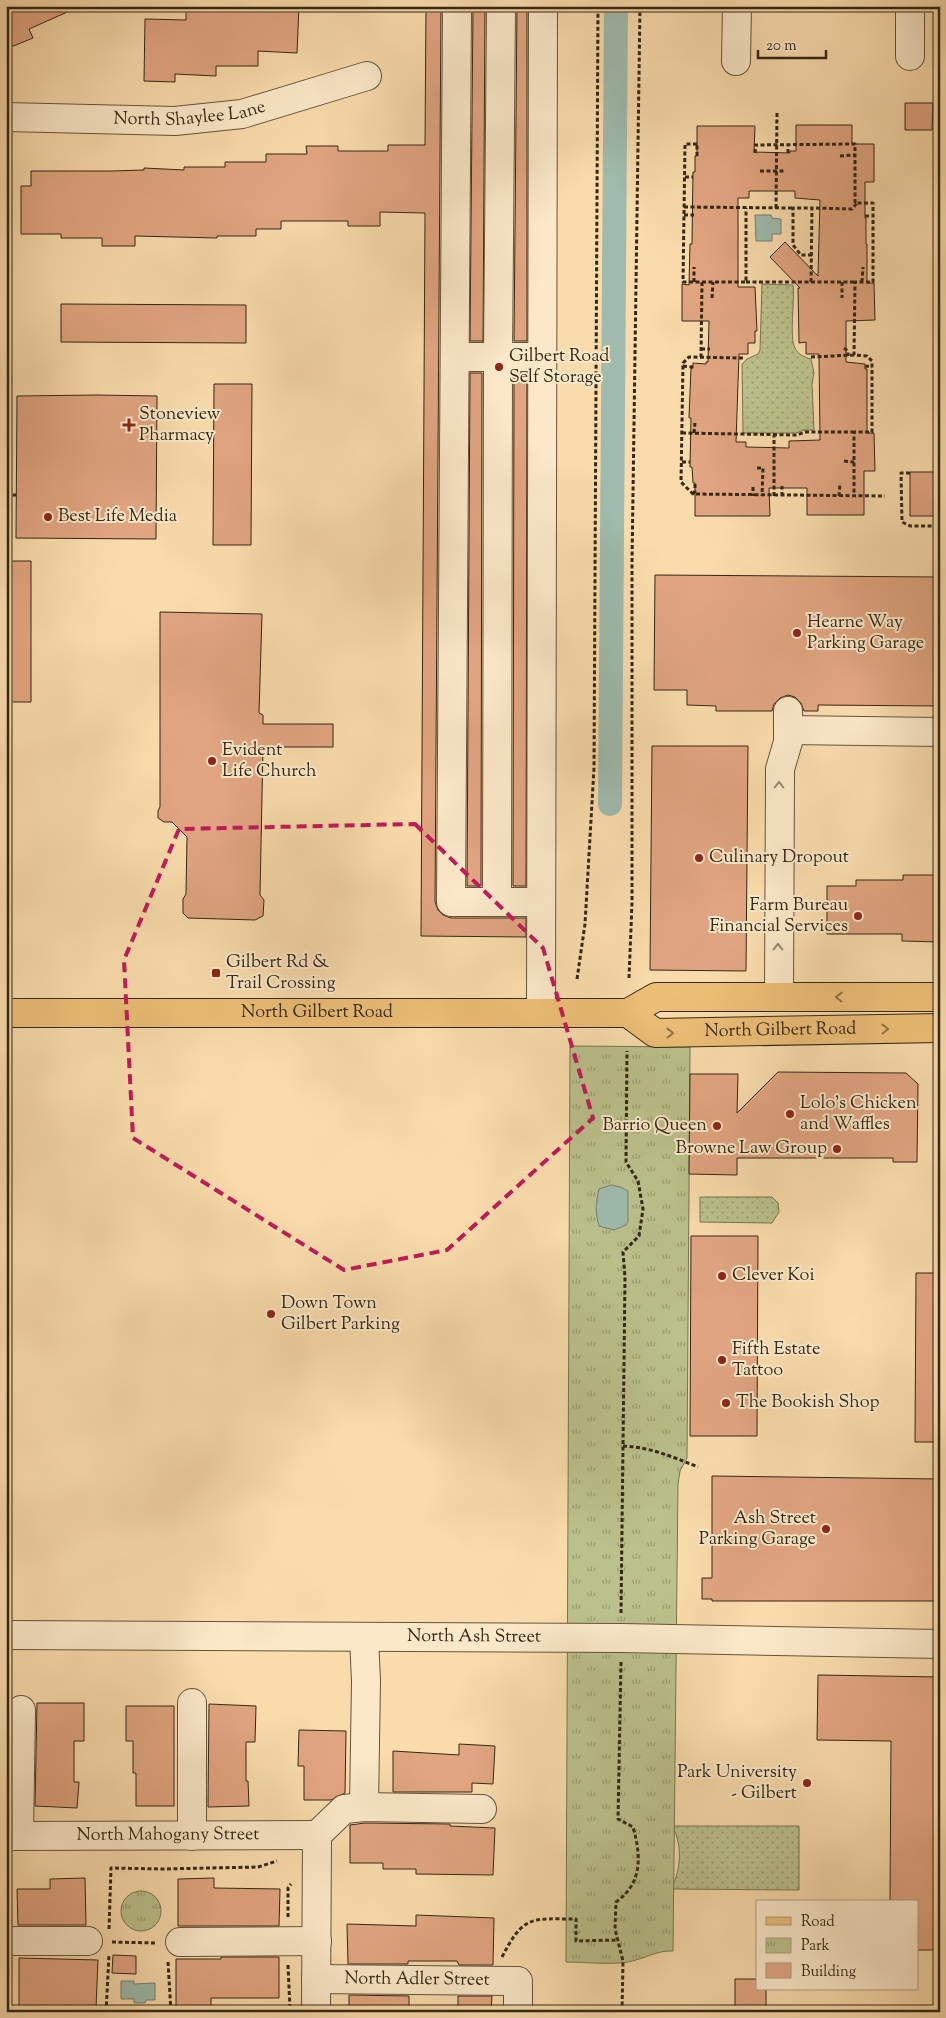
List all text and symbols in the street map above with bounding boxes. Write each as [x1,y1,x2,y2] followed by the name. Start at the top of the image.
[758,28,826,60] scale bar
[766,36,797,57] text: 20 m
[113,95,269,134] street label: North Shaylee Lane
[509,344,609,391] place label: Gilbert Road Self Storage
[493,361,505,373] marker: Gilbert Road Self Storage
[139,402,221,449] place label: Stoneview Pharmacy
[123,419,135,431] marker: Stoneview Pharmacy
[58,504,177,530] place label: Best Life Media
[42,511,54,523] marker: Best Life Media
[807,610,924,657] place label: Hearne Way Parking Garage
[791,627,803,639] marker: Hearne Way Parking Garage
[222,738,317,785] place label: Evident Life Church
[206,755,218,767] marker: Evident Life Church
[774,780,785,788] one-way arrow
[709,845,849,871] place label: Culinary Dropout
[693,852,705,864] marker: Culinary Dropout
[709,893,848,940] place label: Farm Bureau Financial Services
[852,910,864,922] marker: Farm Bureau Financial Services
[773,943,783,950] one-way arrow
[226,950,336,997] place label: Gilbert Rd & Trail Crossing
[210,967,222,979] marker: Gilbert Rd & Trail Crossing
[834,992,842,1002] one-way arrow
[241,1000,393,1026] street label: North Gilbert Road
[704,1016,857,1045] street label: North Gilbert Road
[882,1024,890,1034] one-way arrow
[667,1028,675,1038] one-way arrow
[800,1091,917,1138] place label: Lolo's Chicken and Waffles
[784,1108,796,1120] marker: Lolo's Chicken and Waffles
[603,1113,707,1139] place label: Barrio Queen
[711,1120,723,1132] marker: Barrio Queen
[676,1136,827,1162] place label: Browne Law Group
[831,1143,843,1155] marker: Browne Law Group
[732,1263,815,1289] place label: Clever Koi
[716,1270,728,1282] marker: Clever Koi
[281,1291,400,1338] place label: Down Town Gilbert Parking
[265,1308,277,1320] marker: Down Town Gilbert Parking
[732,1337,820,1384] place label: Fifth Estate Tattoo
[716,1354,728,1366] marker: Fifth Estate Tattoo
[736,1390,879,1416] place label: The Bookish Shop
[720,1397,732,1409] marker: The Bookish Shop
[699,1506,816,1553] place label: Ash Street Parking Garage
[820,1523,832,1535] marker: Ash Street Parking Garage
[407,1624,541,1651] street label: North Ash Street
[677,1760,797,1807] place label: Park University - Gilbert
[801,1777,813,1789] marker: Park University - Gilbert
[76,1822,260,1849] street label: North Mahogany Street
[756,1900,918,1990] legend
[801,1912,835,1933] text: Road
[801,1936,830,1957] text: Park
[801,1962,856,1983] text: Building
[344,1966,490,1994] street label: North Adler Street

